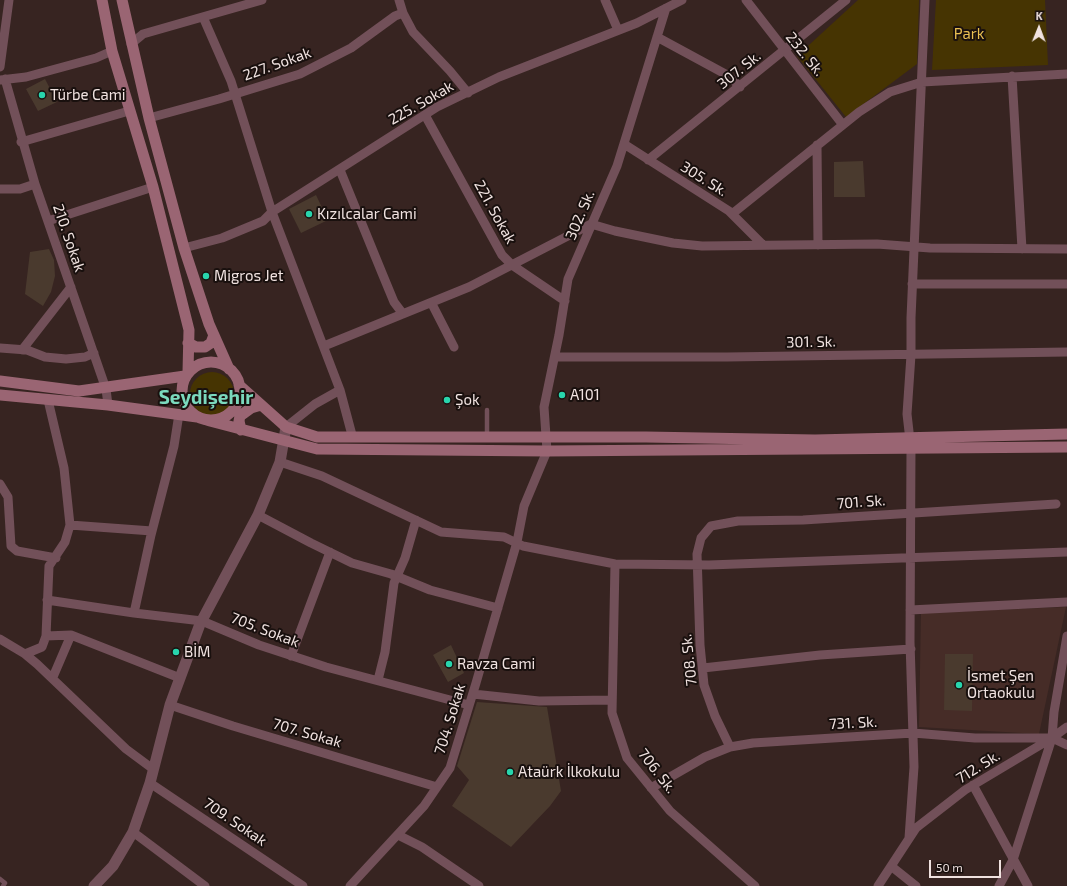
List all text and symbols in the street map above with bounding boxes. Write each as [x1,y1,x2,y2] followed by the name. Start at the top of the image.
[1019,8,1059,48] north arrow
[1036,9,1043,22] text: K
[954,25,984,43] park label: Park
[782,28,828,80] street label: 232. Sk.
[241,43,313,85] street label: 227. Sokak
[714,47,764,93] street label: 307. Sk.
[385,77,457,129] street label: 225. Sokak
[50,86,126,104] place label: Türbe Cami
[37,90,47,100] marker: Türbe Cami
[677,158,731,200] street label: 305. Sk.
[470,177,520,247] street label: 221. Sokak
[562,188,598,242] street label: 302. Sk.
[49,202,89,274] street label: 210. Sokak
[317,205,417,223] place label: Kızılcalar Cami
[304,209,314,219] marker: Kızılcalar Cami
[214,267,283,285] place label: Migros Jet
[201,271,211,281] marker: Migros Jet
[786,333,836,351] street label: 301. Sk.
[570,386,600,404] place label: A101
[159,387,253,409] district label: Seydişehir
[557,390,567,400] marker: A101
[455,391,480,409] place label: Şok
[442,395,452,405] marker: Şok
[836,491,886,513] street label: 701. Sk.
[228,609,302,651] street label: 705. Sokak
[677,633,701,687] street label: 708. Sk.
[184,643,210,661] place label: BİM
[171,647,181,657] marker: BİM
[457,655,535,673] place label: Ravza Cami
[444,659,454,669] marker: Ravza Cami
[967,667,1035,702] place label: İsmet Şen Ortaokulu
[954,680,964,690] marker: İsmet Şen Ortaokulu
[431,681,469,757] street label: 704. Sokak
[828,713,878,733] street label: 731. Sk.
[270,715,344,751] street label: 707. Sokak
[634,745,680,797] street label: 706. Sk.
[953,747,1003,787] street label: 712. Sk.
[518,763,620,781] place label: Ataürk İlkokulu
[505,767,515,777] marker: Ataürk İlkokulu
[200,794,270,850] street label: 709. Sokak
[931,852,1003,878] scale bar
[936,860,963,874] text: 50 m

